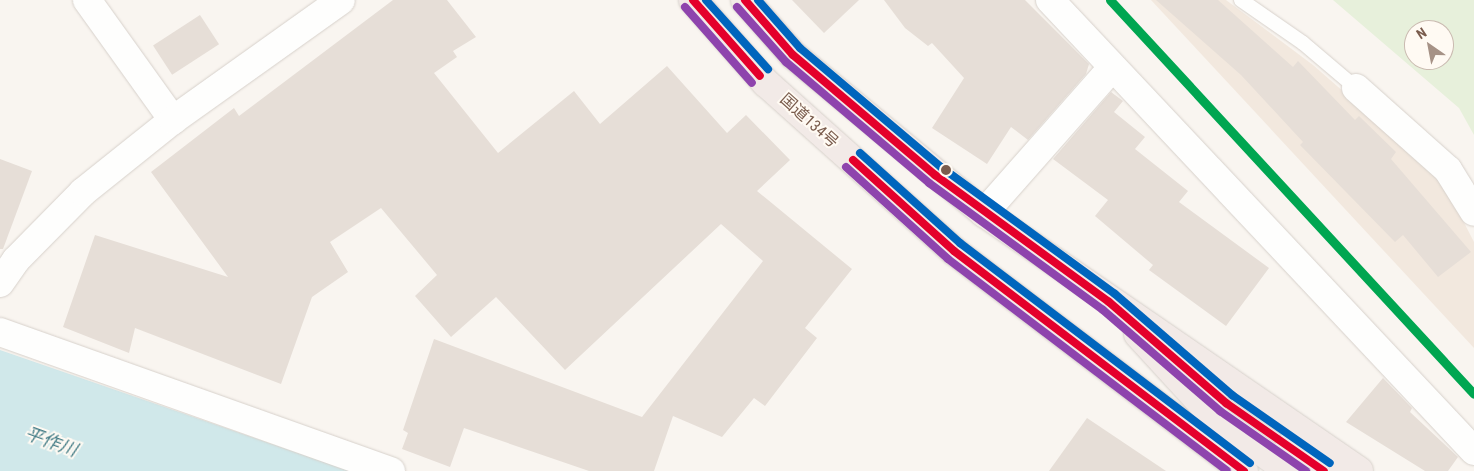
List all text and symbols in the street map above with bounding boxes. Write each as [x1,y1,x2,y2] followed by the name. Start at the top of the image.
[1404,20,1454,70] north arrow
[1413,24,1429,42] text: N
[776,90,842,152] street label: 国道134号
[941,165,951,175] unlabelled marker
[22,423,80,461] water label: 平作川

